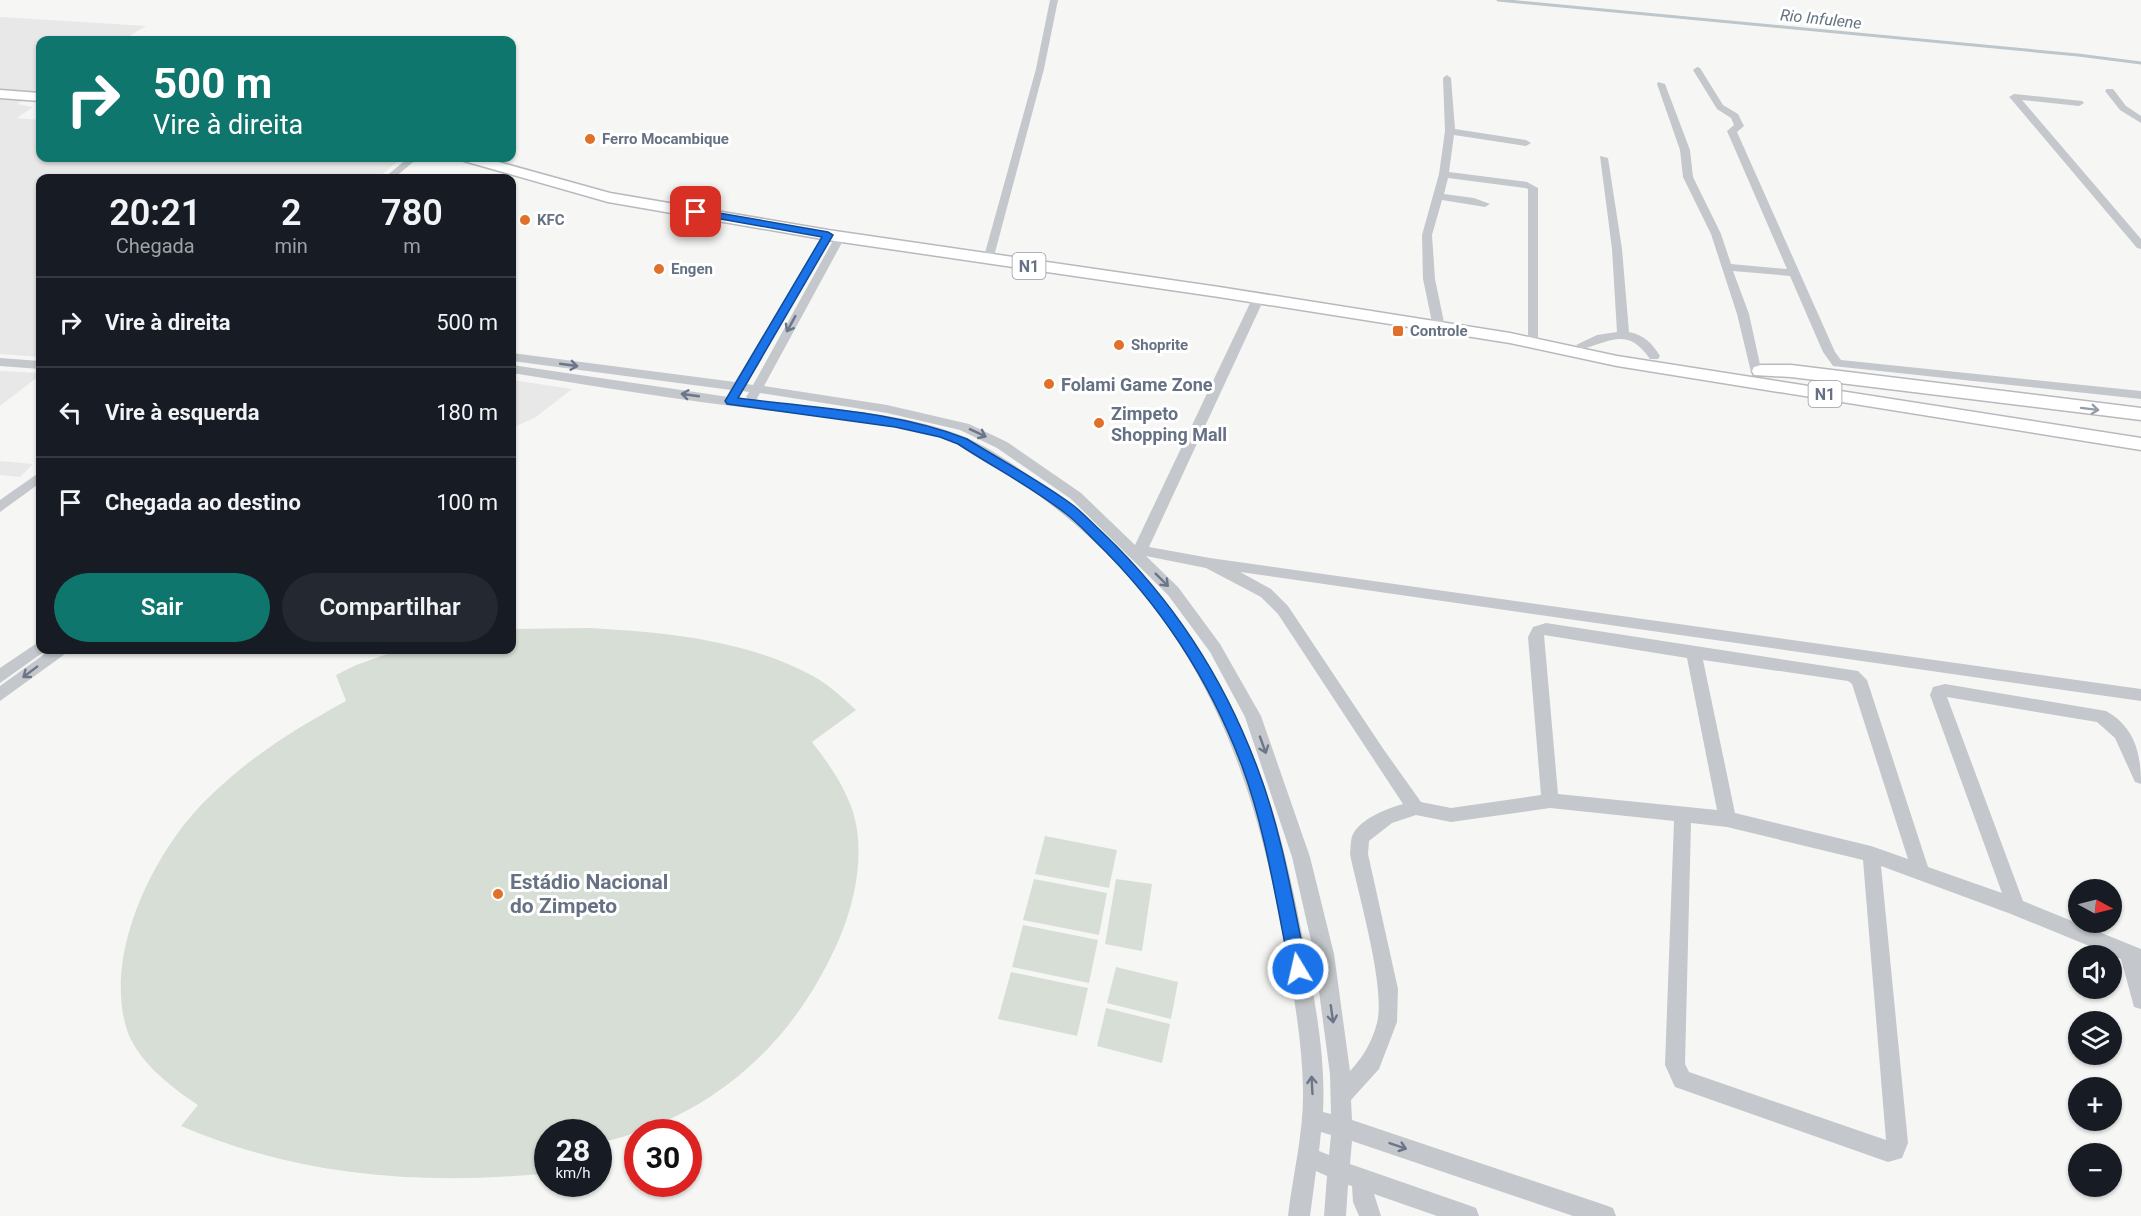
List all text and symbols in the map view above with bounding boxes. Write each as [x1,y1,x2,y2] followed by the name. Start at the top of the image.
[1779,5,1863,33] water label: Rio Infulene
[153,59,272,108] text: 500 m
[54,60,132,138] icon: right
[153,109,303,141] text: Vire à direita
[602,130,729,148] place label: Ferro Mocambique
[583,132,597,146] marker: Ferro Mocambique
[670,186,721,237] pin
[109,192,201,234] text: 20:21
[281,192,301,234] text: 2
[381,192,443,234] text: 780
[679,195,712,228] icon: arrive
[537,211,565,229] place label: KFC
[518,213,532,227] marker: KFC
[116,234,195,258] text: Chegada
[274,234,308,258] text: min
[403,234,421,258] text: m
[1012,253,1046,279] road number: N1
[671,260,713,278] place label: Engen
[652,262,666,276] marker: Engen
[54,306,87,339] icon: right
[105,310,231,335] text: Vire à direita
[436,310,498,335] text: 500 m
[785,315,797,332] one-way arrow
[1410,322,1468,340] place label: Controle
[1391,324,1405,338] marker: Controle
[1131,336,1188,354] place label: Shoprite
[1112,338,1126,352] marker: Shoprite
[559,360,579,371] one-way arrow
[1061,374,1213,395] place label: Folami Game Zone
[1042,377,1056,391] marker: Folami Game Zone
[1808,381,1842,407] road number: N1
[681,390,701,401] one-way arrow
[54,396,87,429] icon: left
[105,400,259,425] text: Vire à esquerda
[436,400,498,425] text: 180 m
[1111,403,1227,445] place label: Zimpeto Shopping Mall
[2080,404,2100,415] one-way arrow
[1092,416,1106,430] marker: Zimpeto Shopping Mall
[968,428,986,440] one-way arrow
[54,486,87,519] icon: arrive
[105,490,301,515] text: Chegada ao destino
[436,490,498,515] text: 100 m
[1154,572,1169,587] one-way arrow
[54,573,270,642] button: Sair
[282,573,498,642] button: Compartilhar
[22,666,38,679] one-way arrow
[1258,735,1269,754] one-way arrow
[510,870,668,918] place label: Estádio Nacional do Zimpeto
[2068,879,2122,933] north arrow
[2068,879,2122,1197] map controls
[491,887,505,901] marker: Estádio Nacional do Zimpeto
[1266,937,1330,1001] position arrow
[2068,945,2122,999] button: sound
[1327,1004,1338,1024] one-way arrow
[2068,1011,2122,1065] button: layers
[1307,1076,1318,1096] one-way arrow
[2068,1077,2122,1131] button: +
[624,1119,702,1197] speed limit sign: 30
[556,1133,590,1168] text: 28
[1388,1141,1407,1152] one-way arrow
[2068,1143,2122,1197] button: −
[555,1164,591,1182] text: km/h

